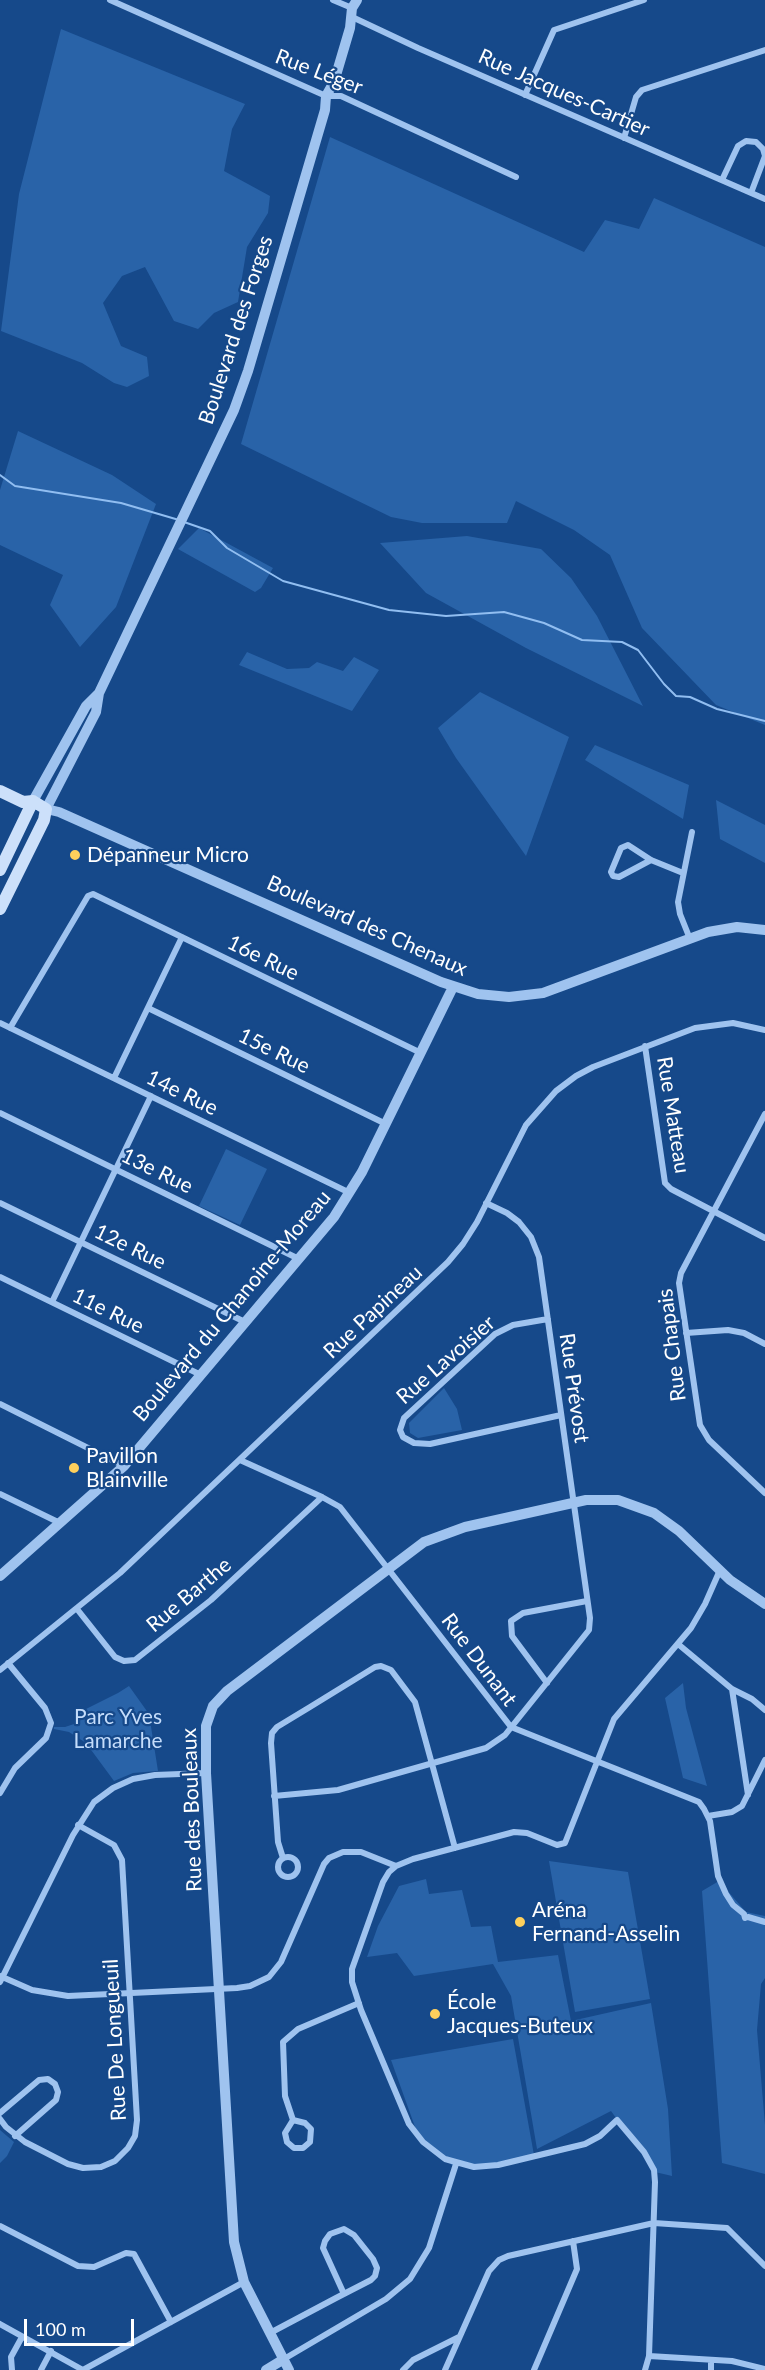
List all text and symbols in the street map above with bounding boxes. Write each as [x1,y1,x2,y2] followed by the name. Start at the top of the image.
[272,44,366,100] street label: Rue Léger
[474,44,654,142] street label: Rue Jacques-Cartier
[194,233,278,427] street label: Boulevard des Forges
[87,842,249,868] place label: Dépanneur Micro
[68,848,82,862] marker: Dépanneur Micro
[263,870,471,982] street label: Boulevard des Chenaux
[223,930,303,986] street label: 16e Rue
[234,1023,314,1079] street label: 15e Rue
[651,1055,695,1175] street label: Rue Matteau
[142,1065,222,1121] street label: 14e Rue
[117,1143,197,1199] street label: 13e Rue
[128,1185,336,1427] street label: Boulevard du Chanoine-Moreau
[90,1219,170,1275] street label: 12e Rue
[319,1260,427,1364] street label: Rue Papineau
[68,1283,148,1339] street label: 11e Rue
[653,1287,691,1403] street label: Rue Chapais
[392,1310,500,1410] street label: Rue Lavoisier
[554,1332,594,1444] street label: Rue Prévost
[86,1443,168,1493] place label: Pavillon Blainville
[67,1461,81,1475] marker: Pavillon Blainville
[142,1552,236,1638] street label: Rue Barthe
[436,1609,522,1711] street label: Rue Dunant
[74,1704,162,1754] park label: Parc Yves Lamarche
[177,1728,207,1892] street label: Rue des Bouleaux
[532,1897,680,1947] place label: Aréna Fernand-Asselin
[513,1915,527,1929] marker: Aréna Fernand-Asselin
[98,1958,132,2122] street label: Rue De Longueuil
[447,1989,593,2039] place label: École Jacques-Buteux
[428,2007,442,2021] marker: École Jacques-Buteux
[27,2307,136,2345] scale bar
[35,2318,86,2340] text: 100 m

